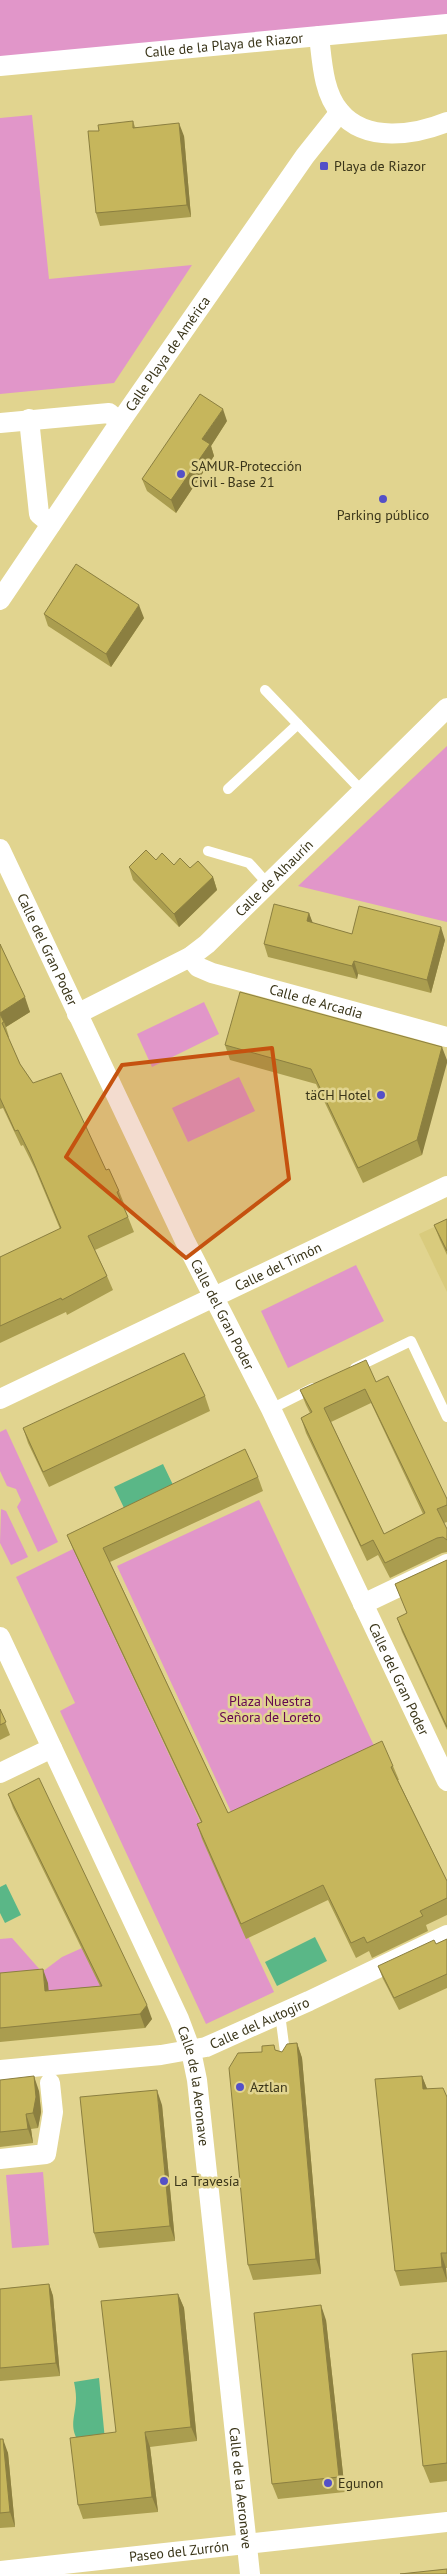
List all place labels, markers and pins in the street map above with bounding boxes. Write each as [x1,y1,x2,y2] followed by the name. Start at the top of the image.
[334,157,426,175] place label: Playa de Riazor
[318,160,330,172] marker: Playa de Riazor
[191,457,302,491] place label: SAMUR-Protección Civil - Base 21
[175,468,187,480] marker: SAMUR-Protección Civil - Base 21
[377,493,389,505] marker: Parking público
[337,506,429,524] place label: Parking público
[305,1086,371,1104] place label: täCH Hotel
[375,1089,387,1101] marker: täCH Hotel
[250,2078,288,2096] place label: Aztlan
[234,2081,246,2093] marker: Aztlan
[174,2172,240,2190] place label: La Travesía
[158,2175,170,2187] marker: La Travesía
[338,2474,383,2492] place label: Egunon
[322,2477,334,2489] marker: Egunon

